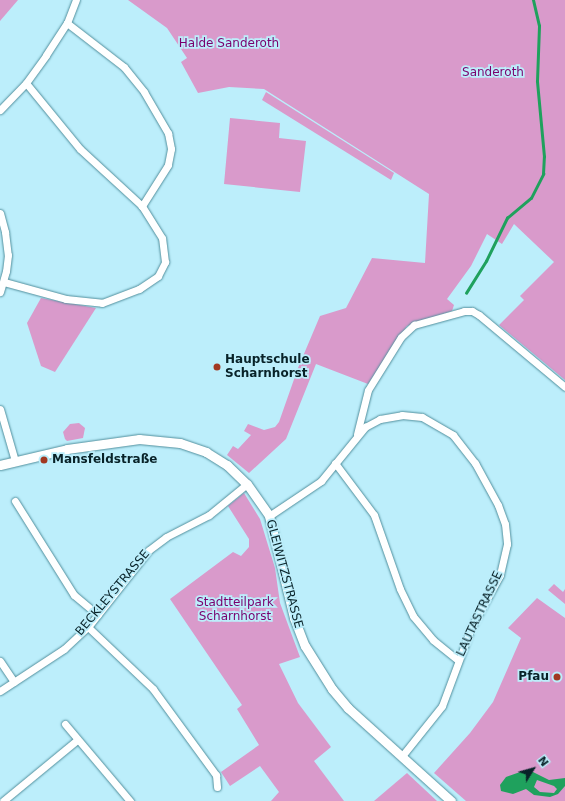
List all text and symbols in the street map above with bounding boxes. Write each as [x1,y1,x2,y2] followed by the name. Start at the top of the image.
[179,37,279,51] park label: Halde Sanderoth
[462,66,524,80] park label: Sanderoth
[225,353,310,381] place label: Hauptschule Scharnhorst
[212,362,222,372] marker: Hauptschule Scharnhorst
[52,453,157,467] place label: Mansfeldstraße
[39,455,49,465] marker: Mansfeldstraße
[263,518,305,630] street label: GLEIWITZSTRASSE
[73,547,153,639] street label: BECKLEYSTRASSE
[454,569,506,659] street label: LAUTASTRASSE
[196,596,274,624] park label: Stadtteilpark Scharnhorst
[518,670,549,684] place label: Pfau
[552,672,562,682] marker: Pfau
[513,749,553,789] north arrow
[535,754,551,769] text: N

